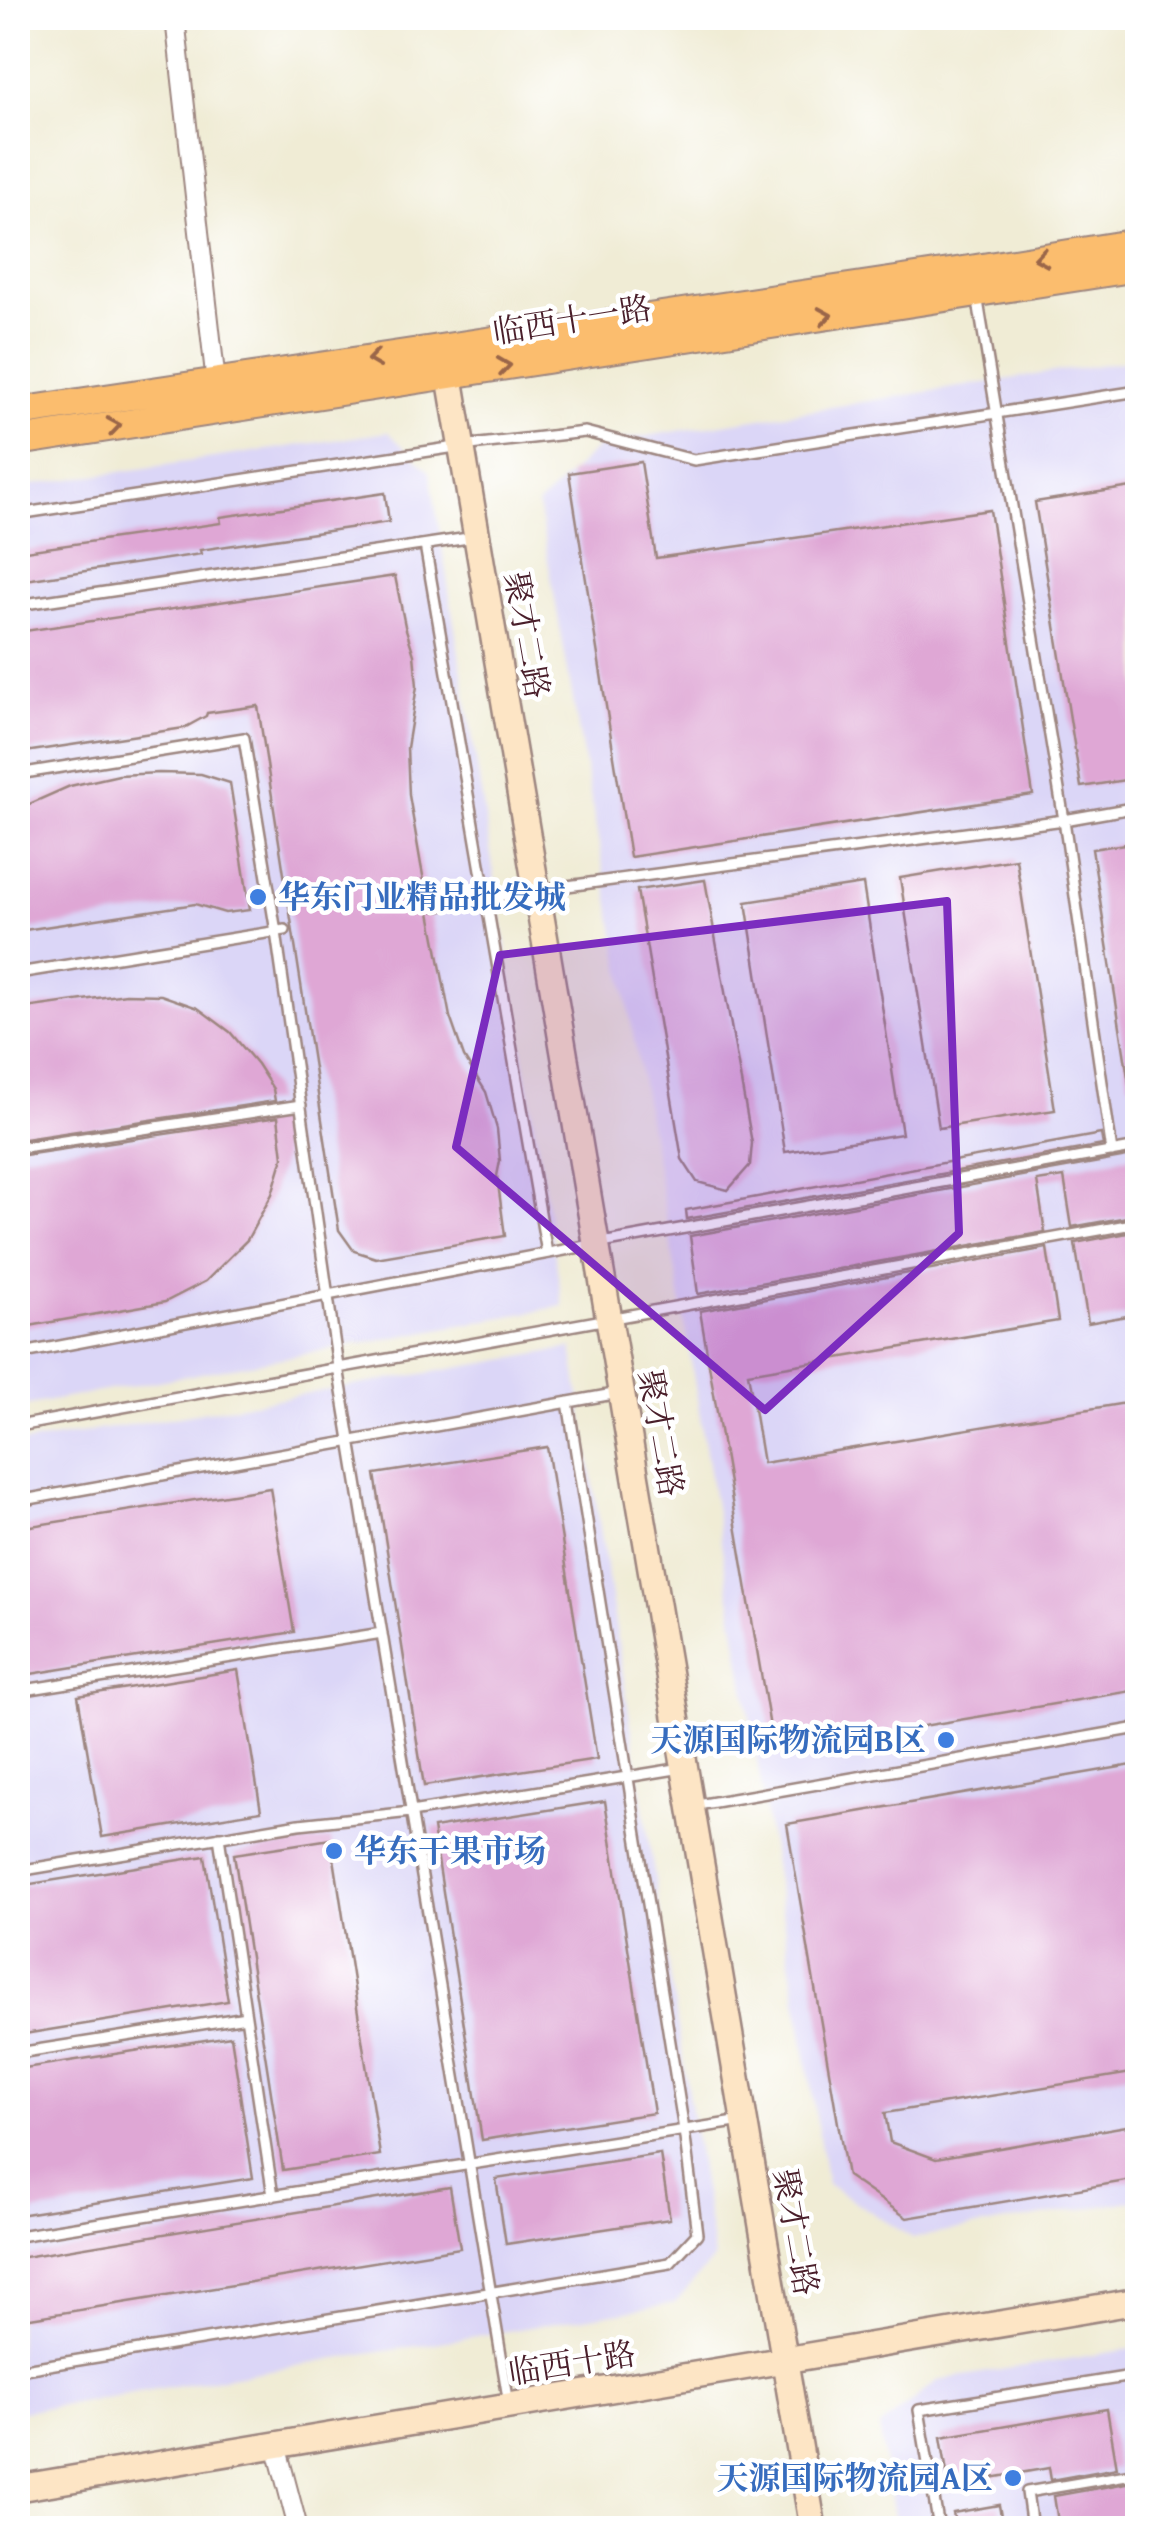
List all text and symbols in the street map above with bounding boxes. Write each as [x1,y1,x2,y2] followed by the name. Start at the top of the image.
[1033,247,1050,268] one-way arrow
[489,284,655,355] street label: 临西十一路
[817,306,834,327] one-way arrow
[366,348,382,369] one-way arrow
[496,357,513,378] one-way arrow
[106,417,122,438] one-way arrow
[493,568,562,702] street label: 聚才二路
[278,873,566,920] place label: 华东门业精品批发城
[247,886,269,908] marker: 华东门业精品批发城
[627,1366,696,1500] street label: 聚才二路
[650,1716,926,1763] place label: 天源国际物流园B区
[935,1729,957,1751] marker: 天源国际物流园B区
[354,1827,546,1874] place label: 华东干果市场
[323,1840,345,1862] marker: 华东干果市场
[762,2165,831,2299] street label: 聚才二路
[505,2329,639,2396] street label: 临西十路
[717,2454,993,2501] place label: 天源国际物流园A区
[1002,2467,1024,2489] marker: 天源国际物流园A区

